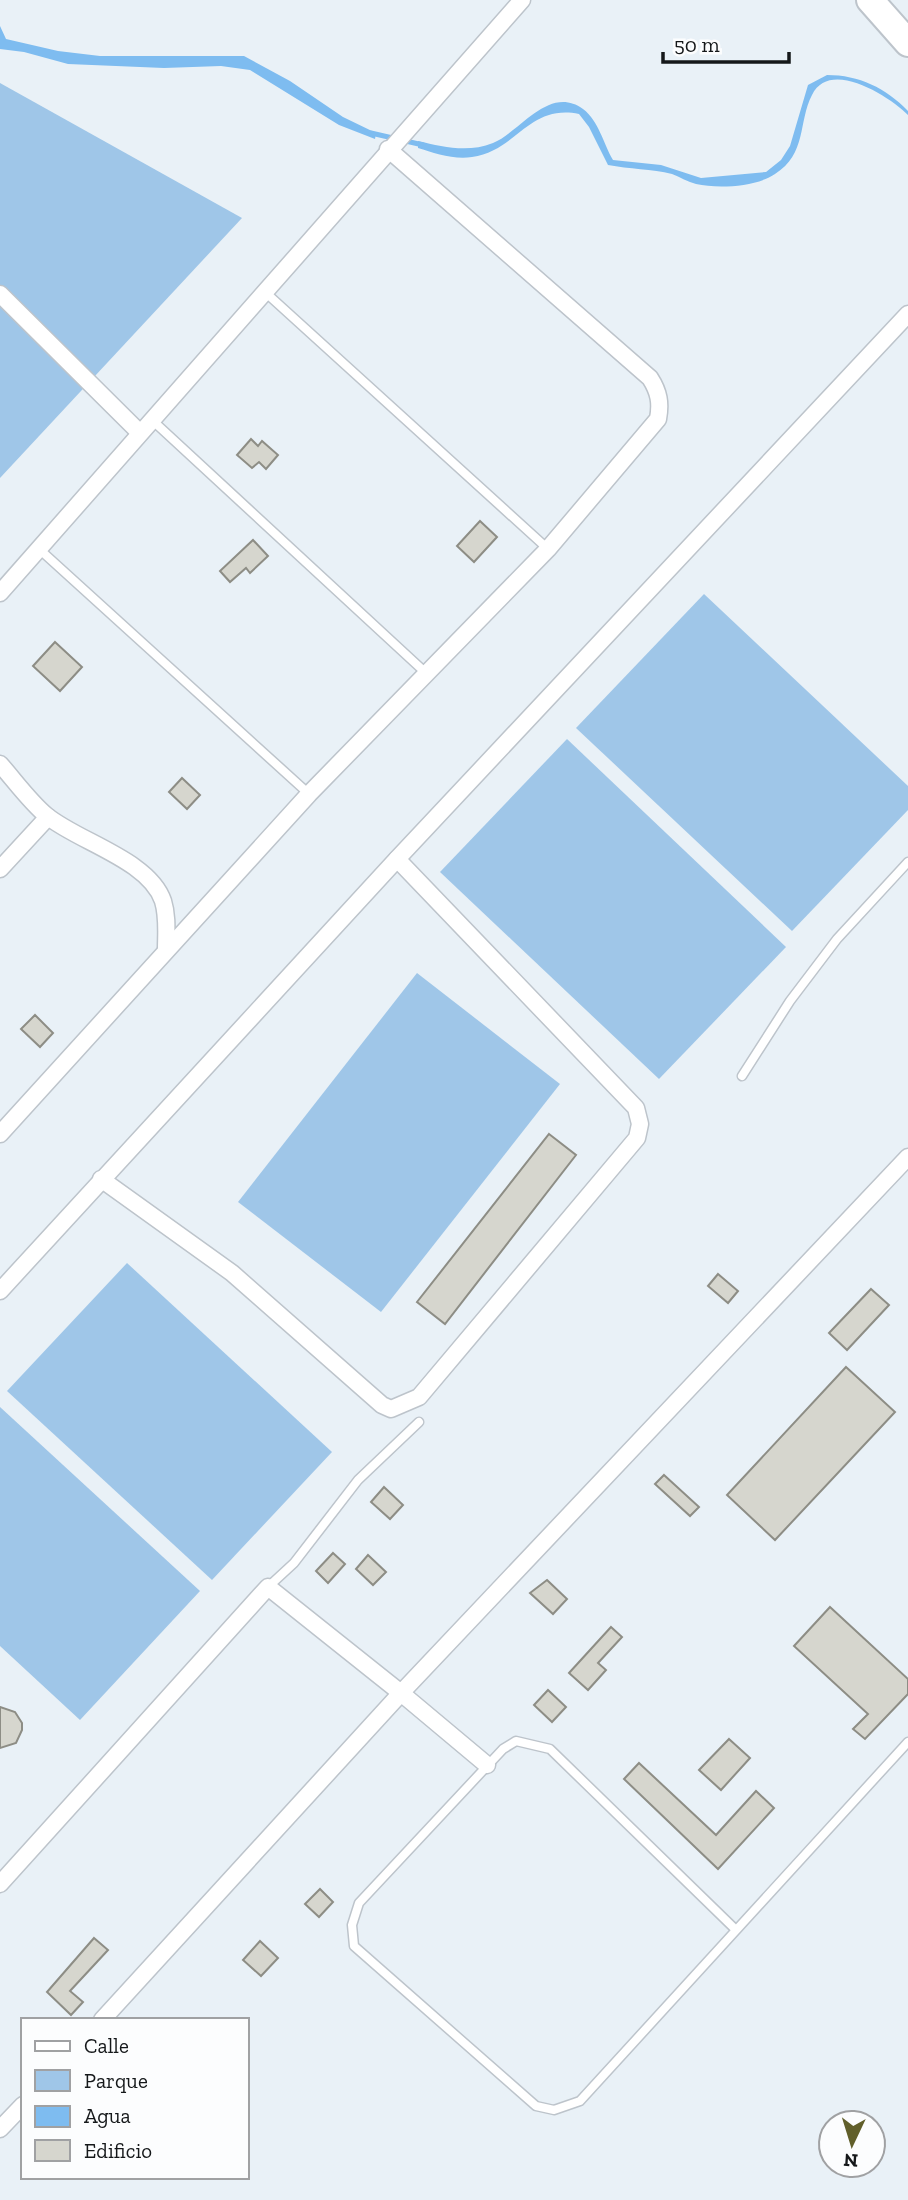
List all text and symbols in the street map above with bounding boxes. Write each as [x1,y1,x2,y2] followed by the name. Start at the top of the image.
[663,21,789,65] scale bar
[674,32,720,57] text: 50 m
[21,2018,248,2179] legend
[84,2033,129,2058] text: Calle
[84,2068,148,2093] text: Parque
[84,2103,131,2128] text: Agua
[817,2109,887,2179] north arrow
[84,2138,152,2163] text: Edificio
[843,2148,859,2172] text: N

